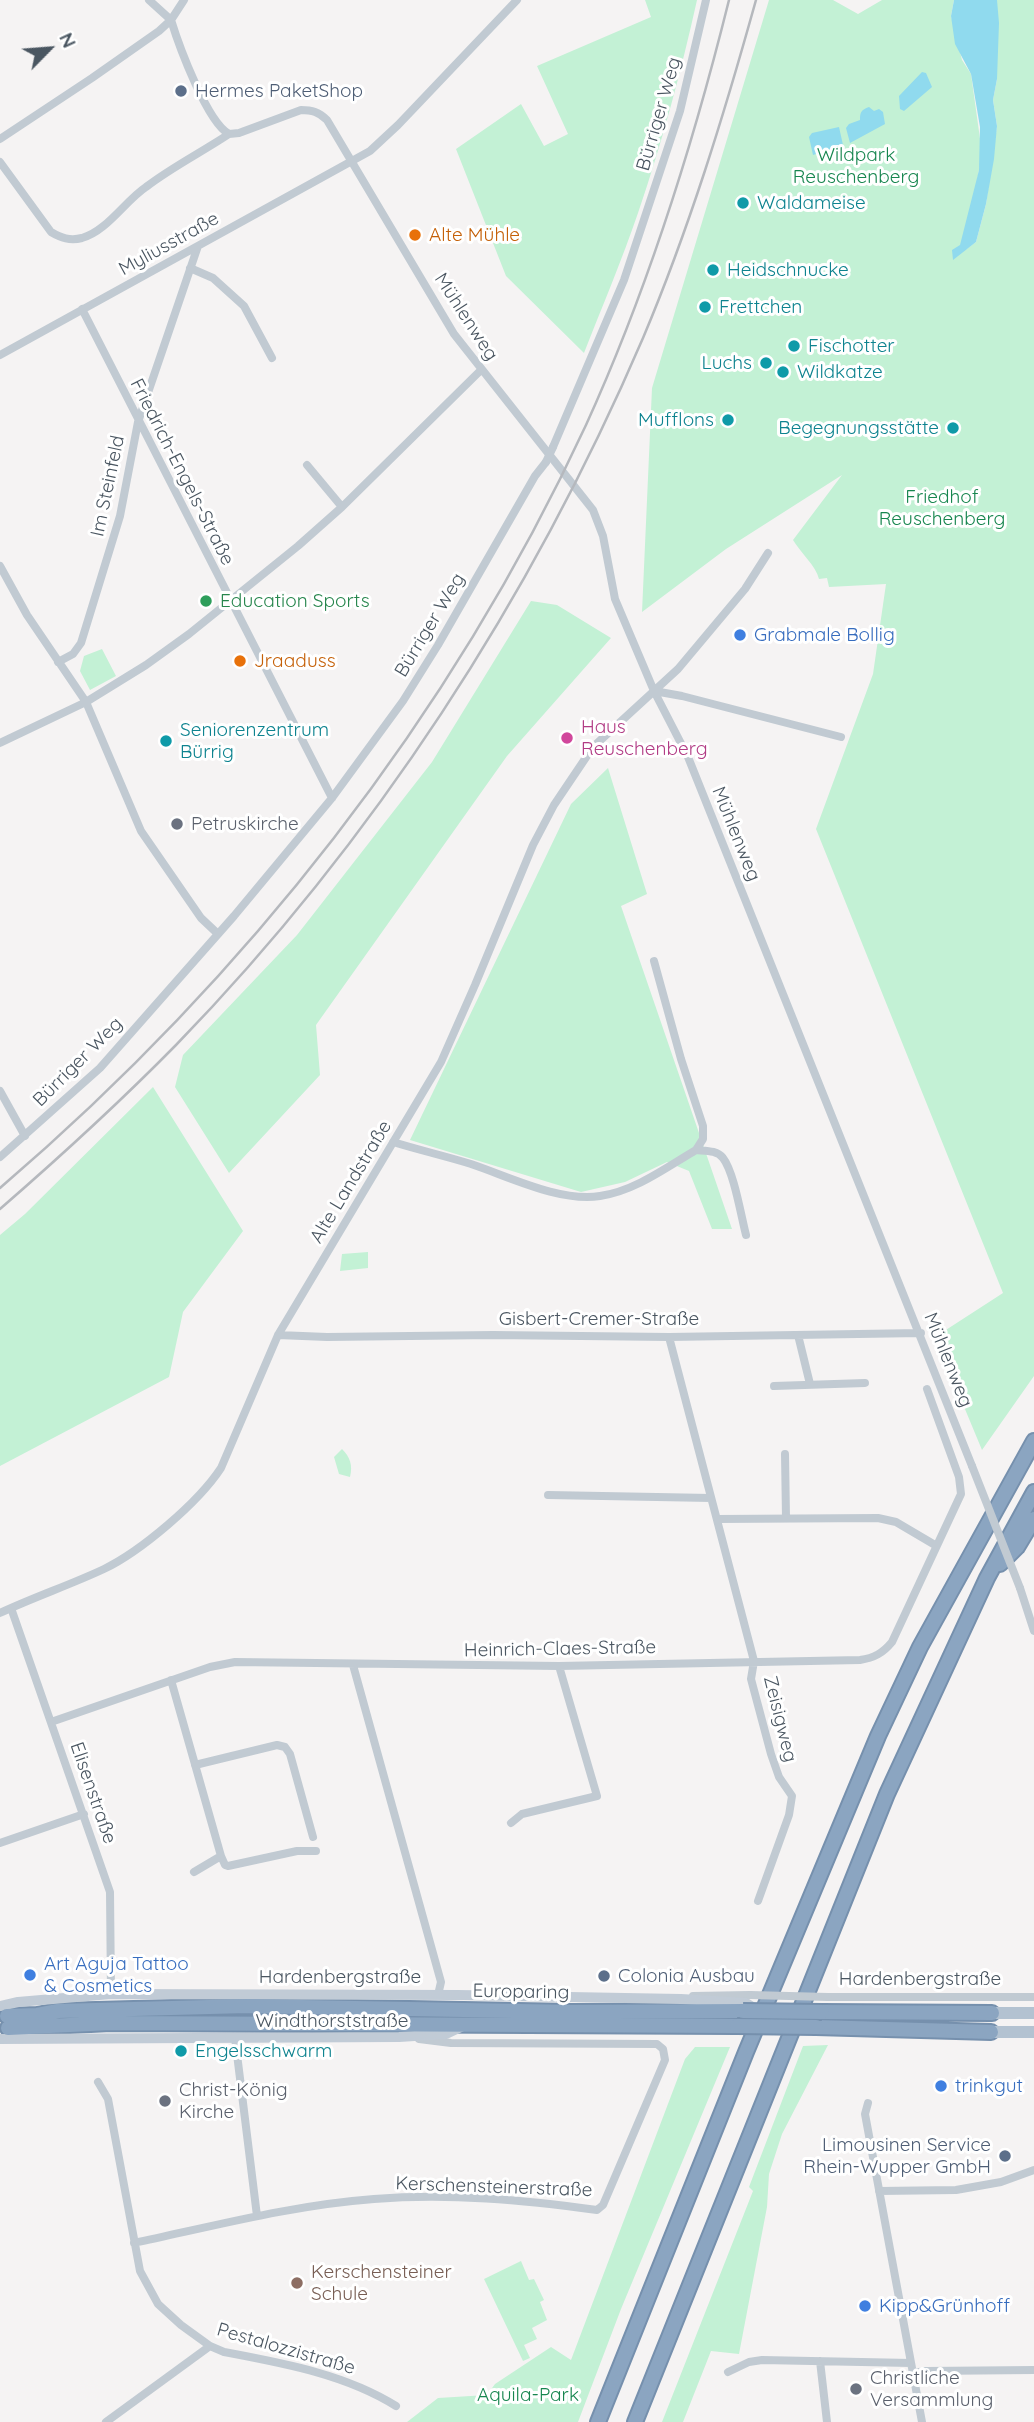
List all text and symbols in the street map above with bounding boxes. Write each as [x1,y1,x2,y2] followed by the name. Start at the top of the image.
[14,14,84,84] north arrow
[54,29,82,52] text: N
[632,55,686,173] street label: Bürriger Weg
[195,80,363,102] place label: Hermes PaketShop
[173,83,189,99] marker: Hermes PaketShop
[793,144,919,188] park label: Wildpark Reuschenberg
[757,192,866,214] place label: Waldameise
[735,195,751,211] marker: Waldameise
[115,207,223,281] street label: Myliusstraße
[429,224,520,246] place label: Alte Mühle
[407,227,423,243] marker: Alte Mühle
[727,259,849,281] place label: Heidschnucke
[705,262,721,278] marker: Heidschnucke
[429,269,503,365] street label: Mühlenweg
[719,296,802,318] place label: Frettchen
[697,299,713,315] marker: Frettchen
[808,335,895,357] place label: Fischotter
[786,338,802,354] marker: Fischotter
[702,352,752,374] place label: Luchs
[758,355,774,371] marker: Luchs
[797,361,883,383] place label: Wildkatze
[775,364,791,380] marker: Wildkatze
[125,375,239,569] street label: Friedrich-Engels-Straße
[638,409,714,431] place label: Mufflons
[720,412,736,428] marker: Mufflons
[778,417,939,439] place label: Begegnungsstätte
[945,420,961,436] marker: Begegnungsstätte
[86,433,130,539] street label: Im Steinfeld
[879,486,1005,530] park label: Friedhof Reuschenberg
[390,569,470,681] street label: Bürriger Weg
[220,590,370,612] place label: Education Sports
[198,593,214,609] marker: Education Sports
[754,624,895,646] place label: Grabmale Bollig
[732,627,748,643] marker: Grabmale Bollig
[254,650,336,672] place label: Jraaduss
[232,653,248,669] marker: Jraaduss
[581,716,708,760] place label: Haus Reuschenberg
[180,719,329,763] place label: Seniorenzentrum Bürrig
[559,730,575,746] marker: Haus Reuschenberg
[158,733,174,749] marker: Seniorenzentrum Bürrig
[707,783,765,885] street label: Mühlenweg
[191,813,299,835] place label: Petruskirche
[169,816,185,832] marker: Petruskirche
[29,1013,127,1111] street label: Bürriger Weg
[305,1116,397,1248] street label: Alte Landstraße
[499,1308,699,1330] street label: Gisbert-Cremer-Straße
[919,1309,977,1411] street label: Mühlenweg
[464,1636,656,1662] street label: Heinrich-Claes-Straße
[758,1673,802,1765] street label: Zeisigweg
[65,1739,121,1847] street label: Elisenstraße
[44,1953,189,1997] place label: Art Aguja Tattoo & Cosmetics
[618,1965,755,1987] place label: Colonia Ausbau
[259,1966,421,1988] street label: Hardenbergstraße
[22,1967,38,1983] marker: Art Aguja Tattoo & Cosmetics
[596,1968,612,1984] marker: Colonia Ausbau
[839,1968,1001,1990] street label: Hardenbergstraße
[472,1980,570,2004] street label: Europaring
[256,2010,408,2032] street label: Windthorststraße
[195,2040,332,2062] place label: Engelsschwarm
[173,2043,189,2059] marker: Engelsschwarm
[955,2075,1023,2097] place label: trinkgut
[933,2078,949,2094] marker: trinkgut
[179,2079,288,2123] place label: Christ-König Kirche
[157,2093,173,2109] marker: Christ-König Kirche
[803,2134,991,2178] place label: Limousinen Service Rhein-Wupper GmbH
[997,2148,1013,2164] marker: Limousinen Service Rhein-Wupper GmbH
[395,2172,593,2202] street label: Kerschensteinerstraße
[311,2261,452,2305] place label: Kerschensteiner Schule
[289,2275,305,2291] marker: Kerschensteiner Schule
[879,2295,1010,2317] place label: Kipp&Grünhoff
[857,2298,873,2314] marker: Kipp&Grünhoff
[214,2318,358,2380] street label: Pestalozzistraße
[870,2367,993,2411] place label: Christliche Versammlung
[848,2381,864,2397] marker: Christliche Versammlung
[477,2384,579,2406] park label: Aquila-Park

